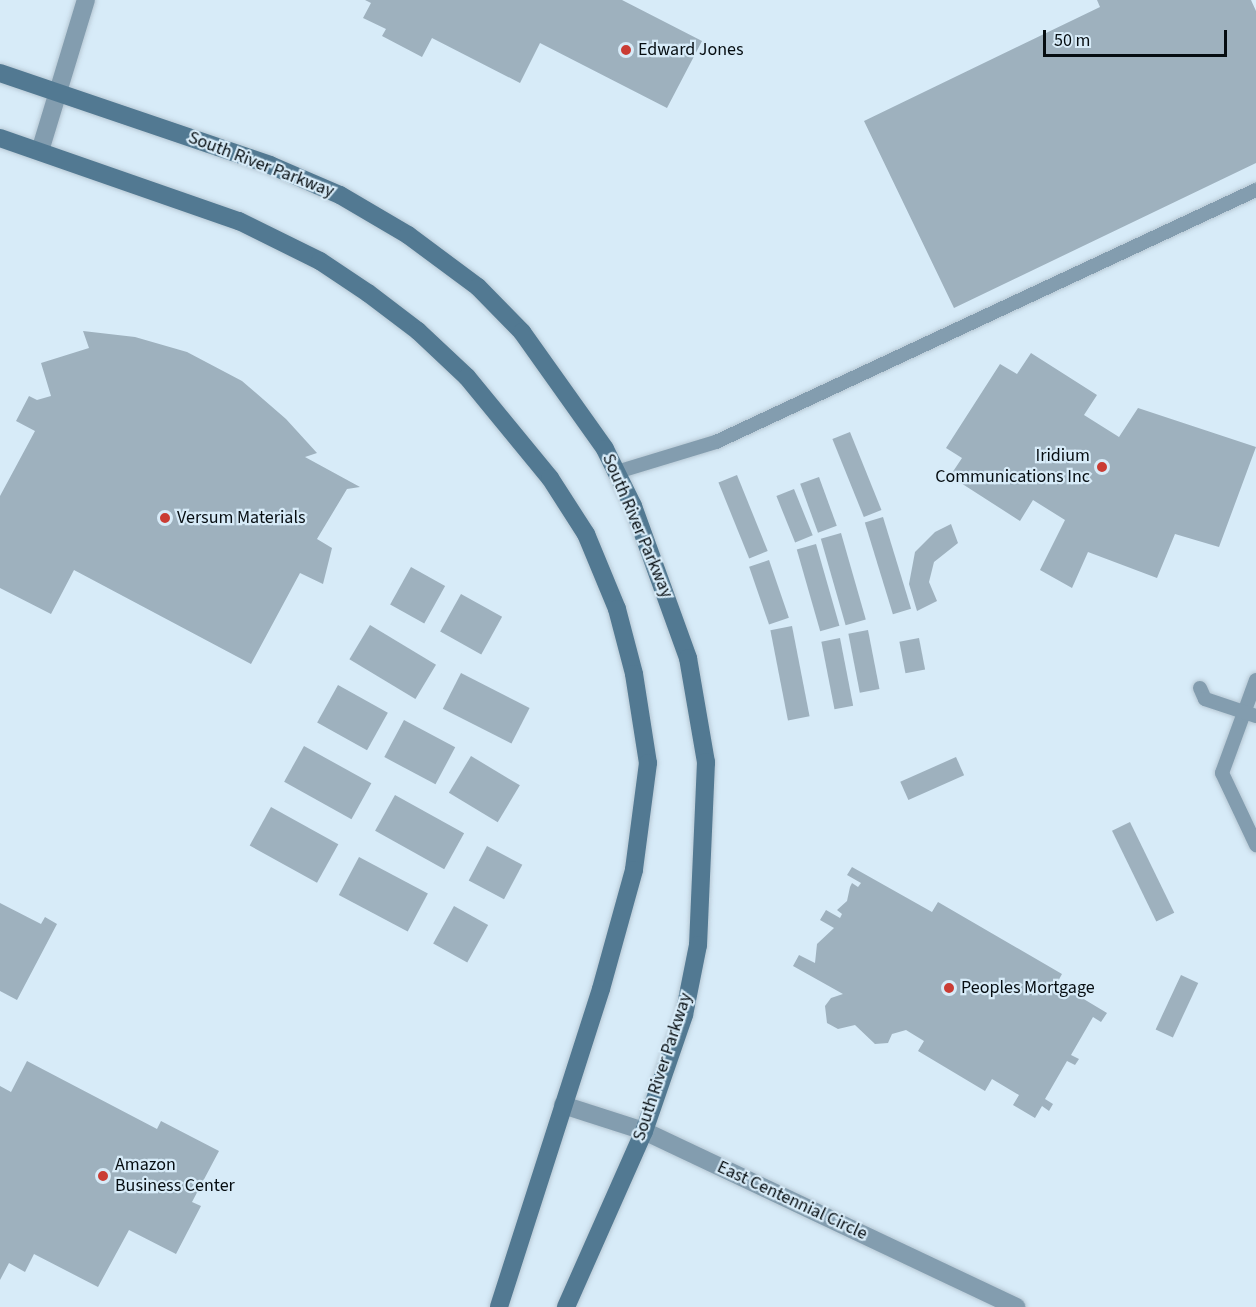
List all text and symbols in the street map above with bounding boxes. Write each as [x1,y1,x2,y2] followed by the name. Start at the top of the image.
[1046,18,1230,56] scale bar
[1054,28,1090,53] text: 50 m
[638,39,743,61] place label: Edward Jones
[619,43,633,57] marker: Edward Jones
[185,127,337,203] street label: South River Parkway
[935,446,1090,488] place label: Iridium Communications Inc
[597,451,677,601] street label: South River Parkway
[1095,460,1109,474] marker: Iridium Communications Inc
[177,507,306,529] place label: Versum Materials
[158,511,172,525] marker: Versum Materials
[961,977,1095,999] place label: Peoples Mortgage
[942,981,956,995] marker: Peoples Mortgage
[629,990,697,1144] street label: South River Parkway
[115,1155,235,1198] place label: Amazon Business Center
[714,1157,870,1245] street label: East Centennial Circle
[96,1169,110,1183] marker: Amazon Business Center

